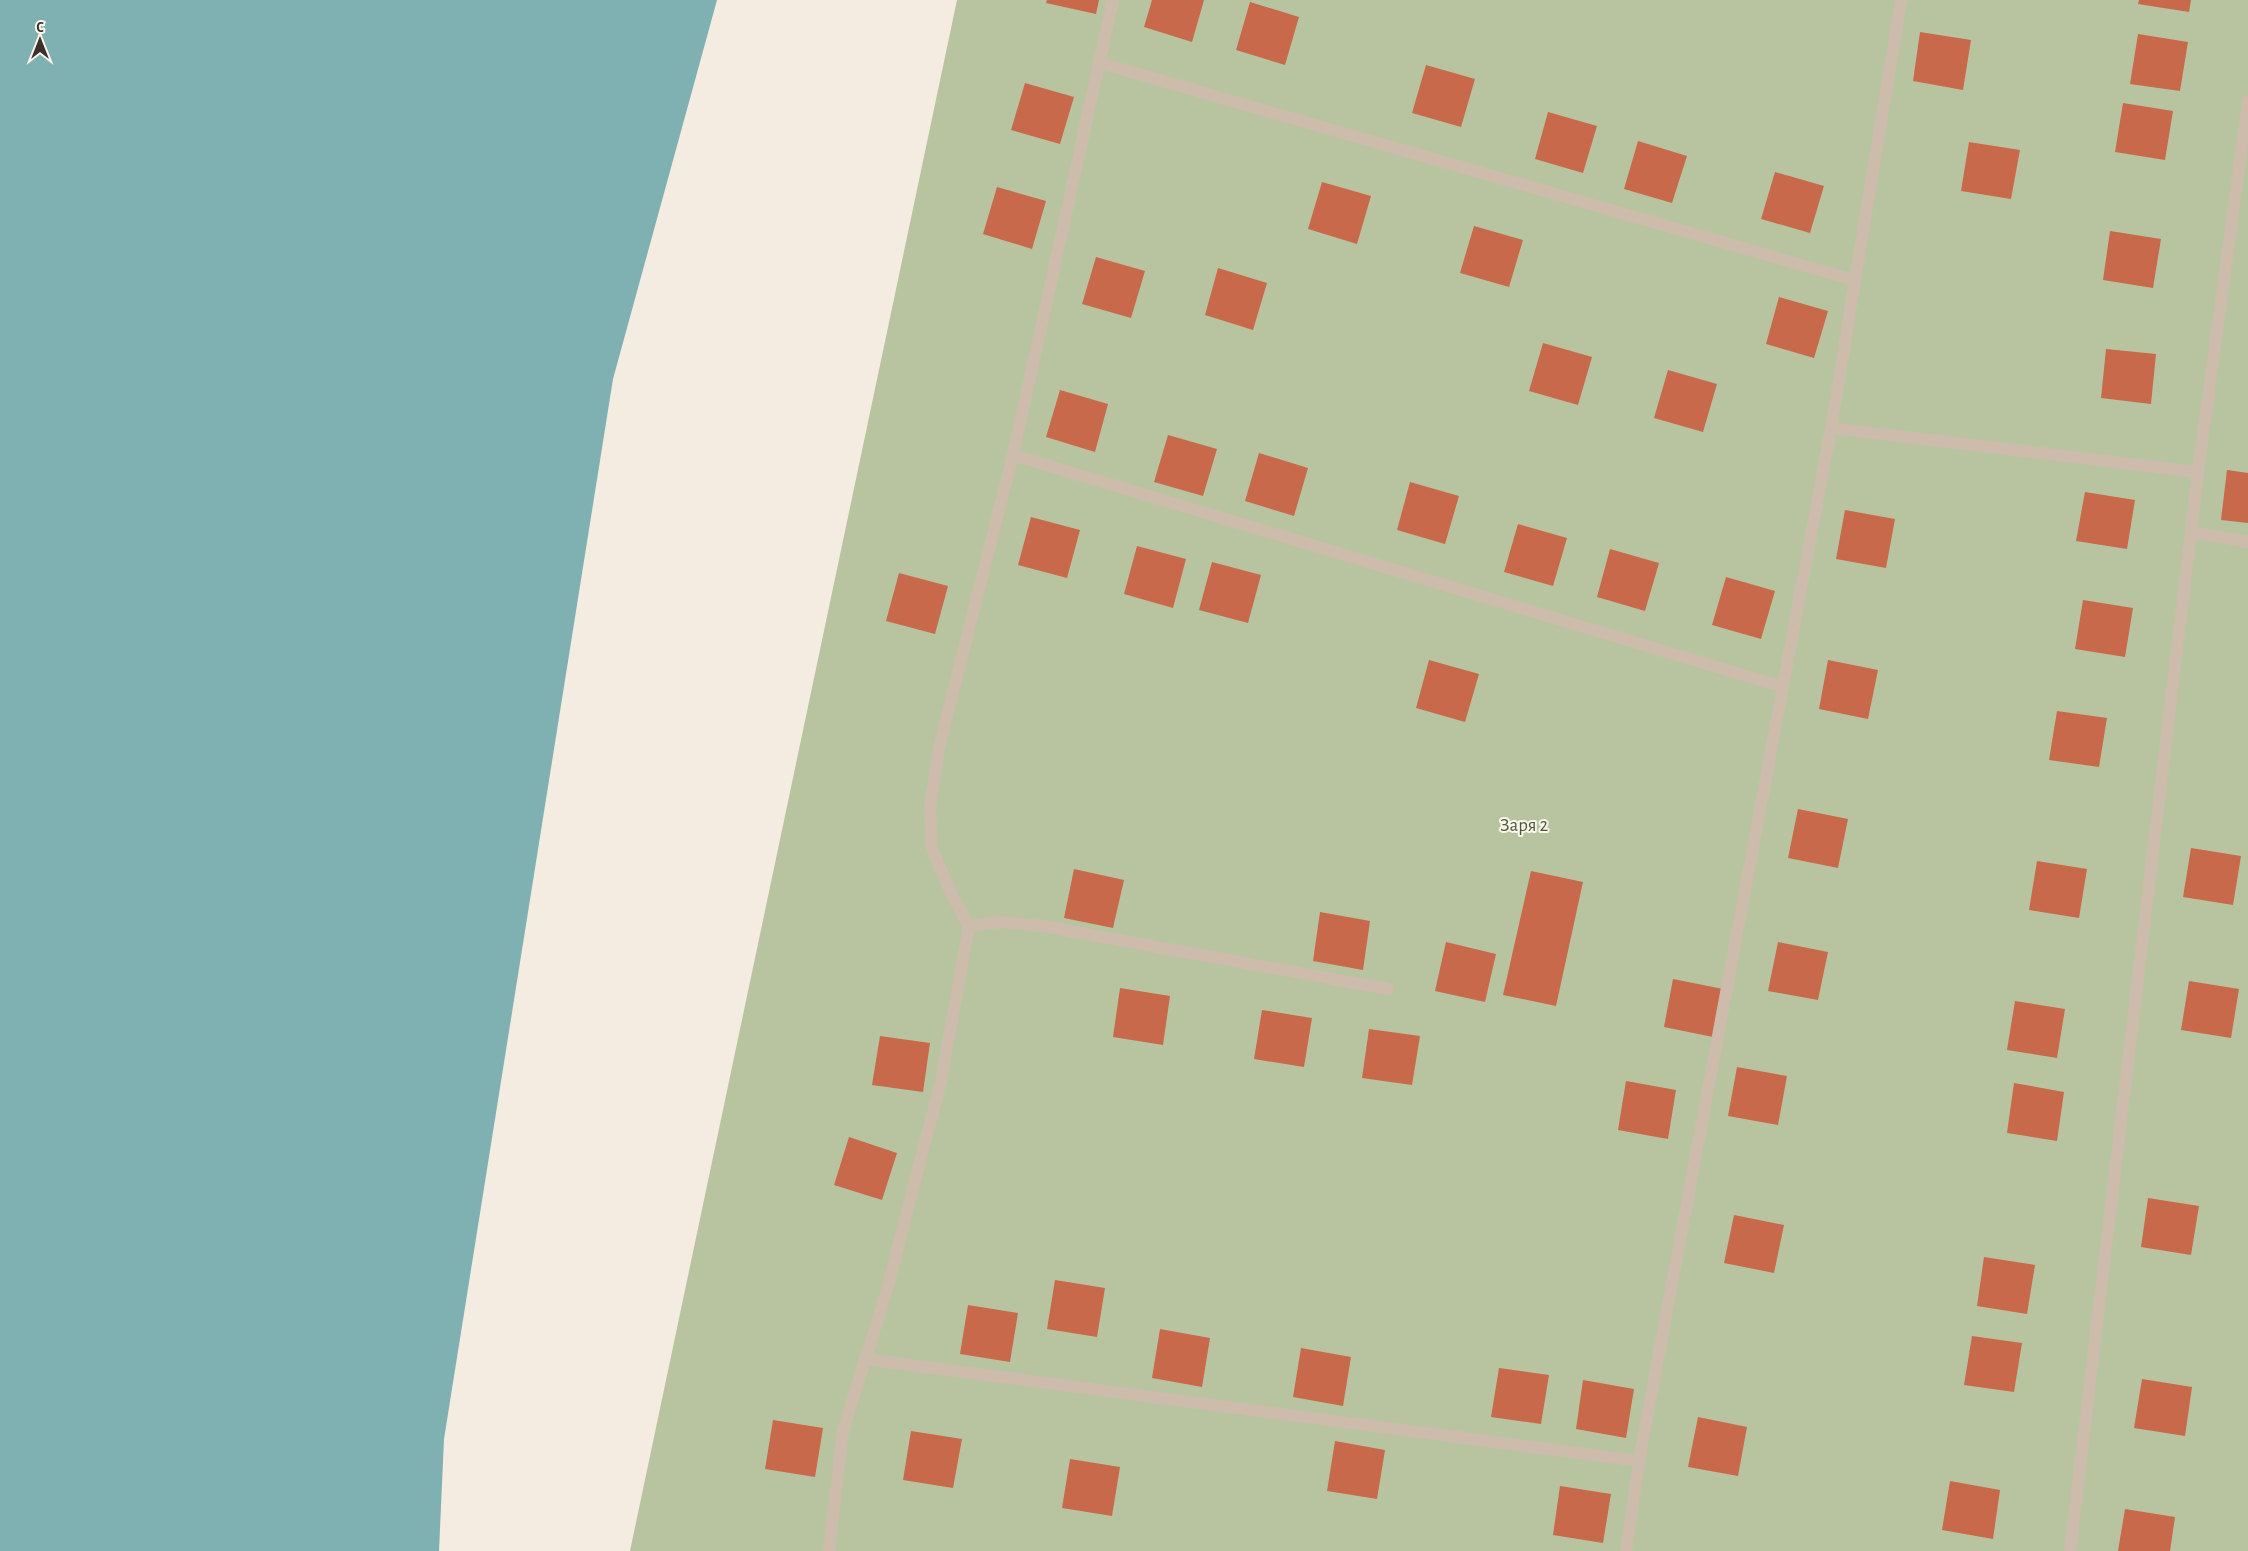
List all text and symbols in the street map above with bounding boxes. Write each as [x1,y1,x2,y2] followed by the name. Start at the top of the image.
[15,15,65,65] north arrow
[36,21,44,35] text: С
[1500,816,1548,835] park label: Заря 2

